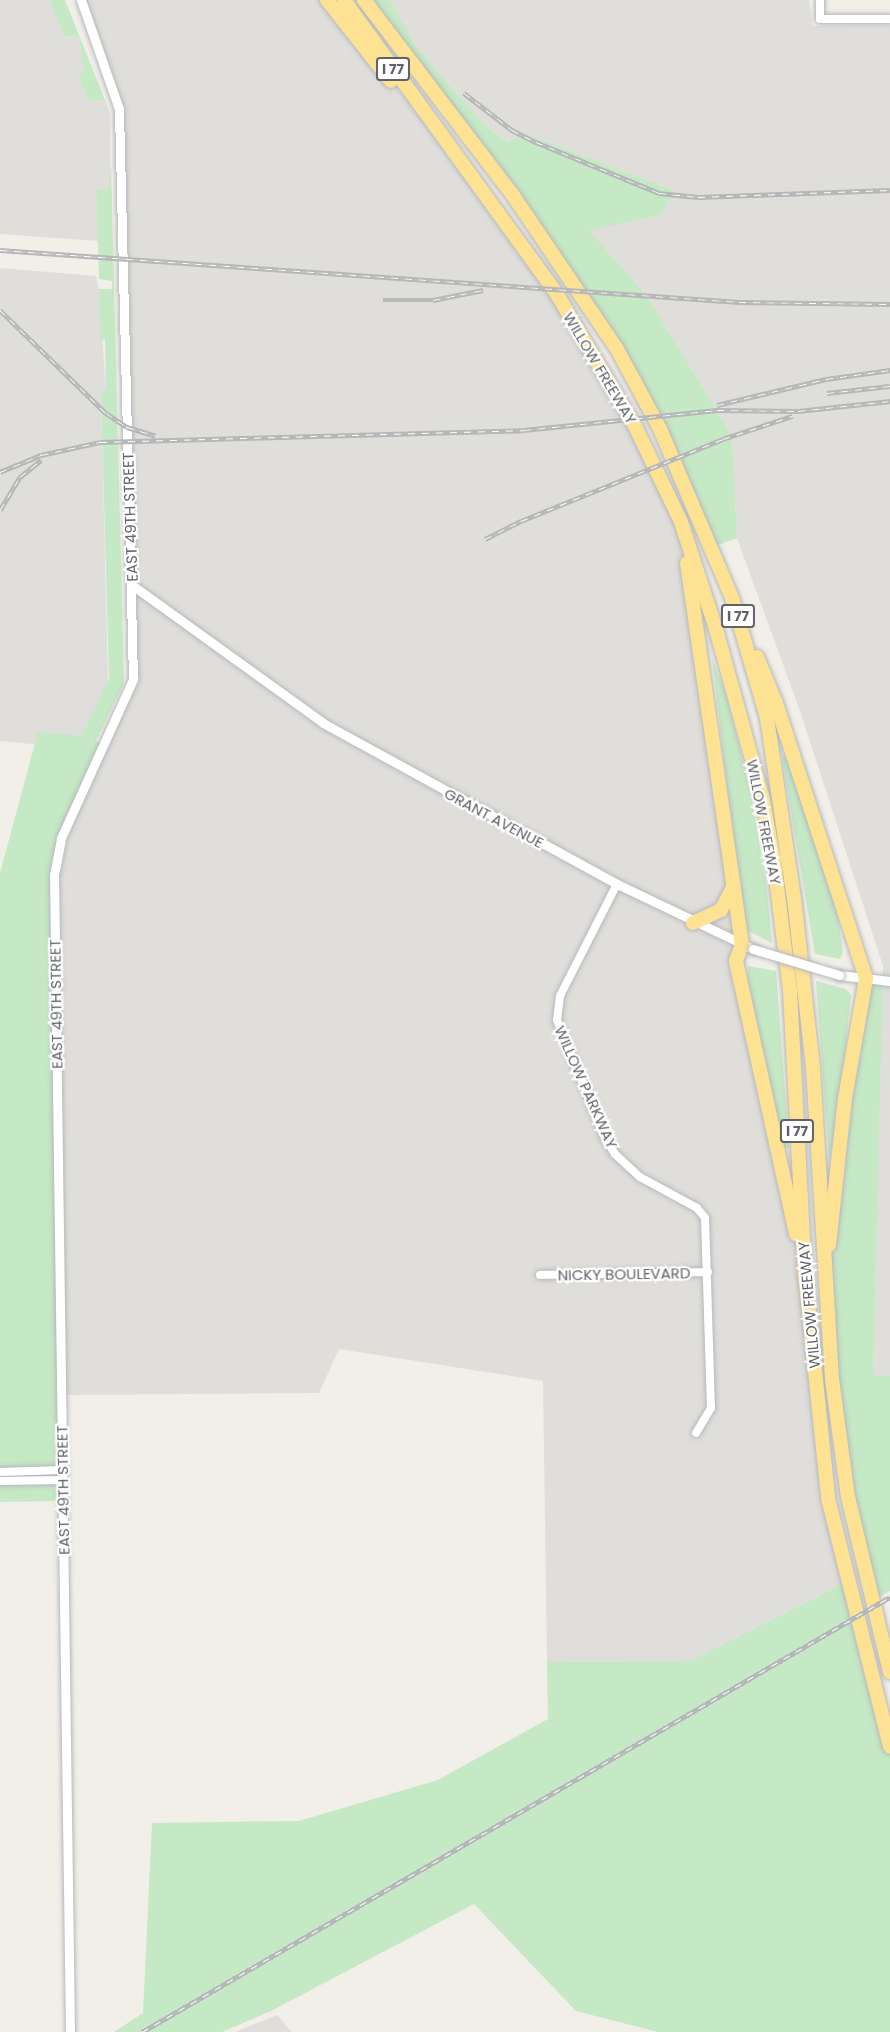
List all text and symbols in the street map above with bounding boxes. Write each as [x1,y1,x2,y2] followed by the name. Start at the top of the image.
[375,58,411,80] road number: I 77
[560,309,640,427] street label: WILLOW FREEWAY
[119,452,141,582] street label: EAST 49TH STREET
[720,605,756,627] road number: I 77
[743,758,785,886] street label: WILLOW FREEWAY
[441,784,547,852] street label: GRANT AVENUE
[46,939,66,1069] street label: EAST 49TH STREET
[551,1023,621,1151] street label: WILLOW PARKWAY
[779,1120,815,1142] road number: I 77
[794,1241,824,1369] street label: WILLOW FREEWAY
[557,1264,691,1284] street label: NICKY BOULEVARD
[53,1425,73,1555] street label: EAST 49TH STREET

